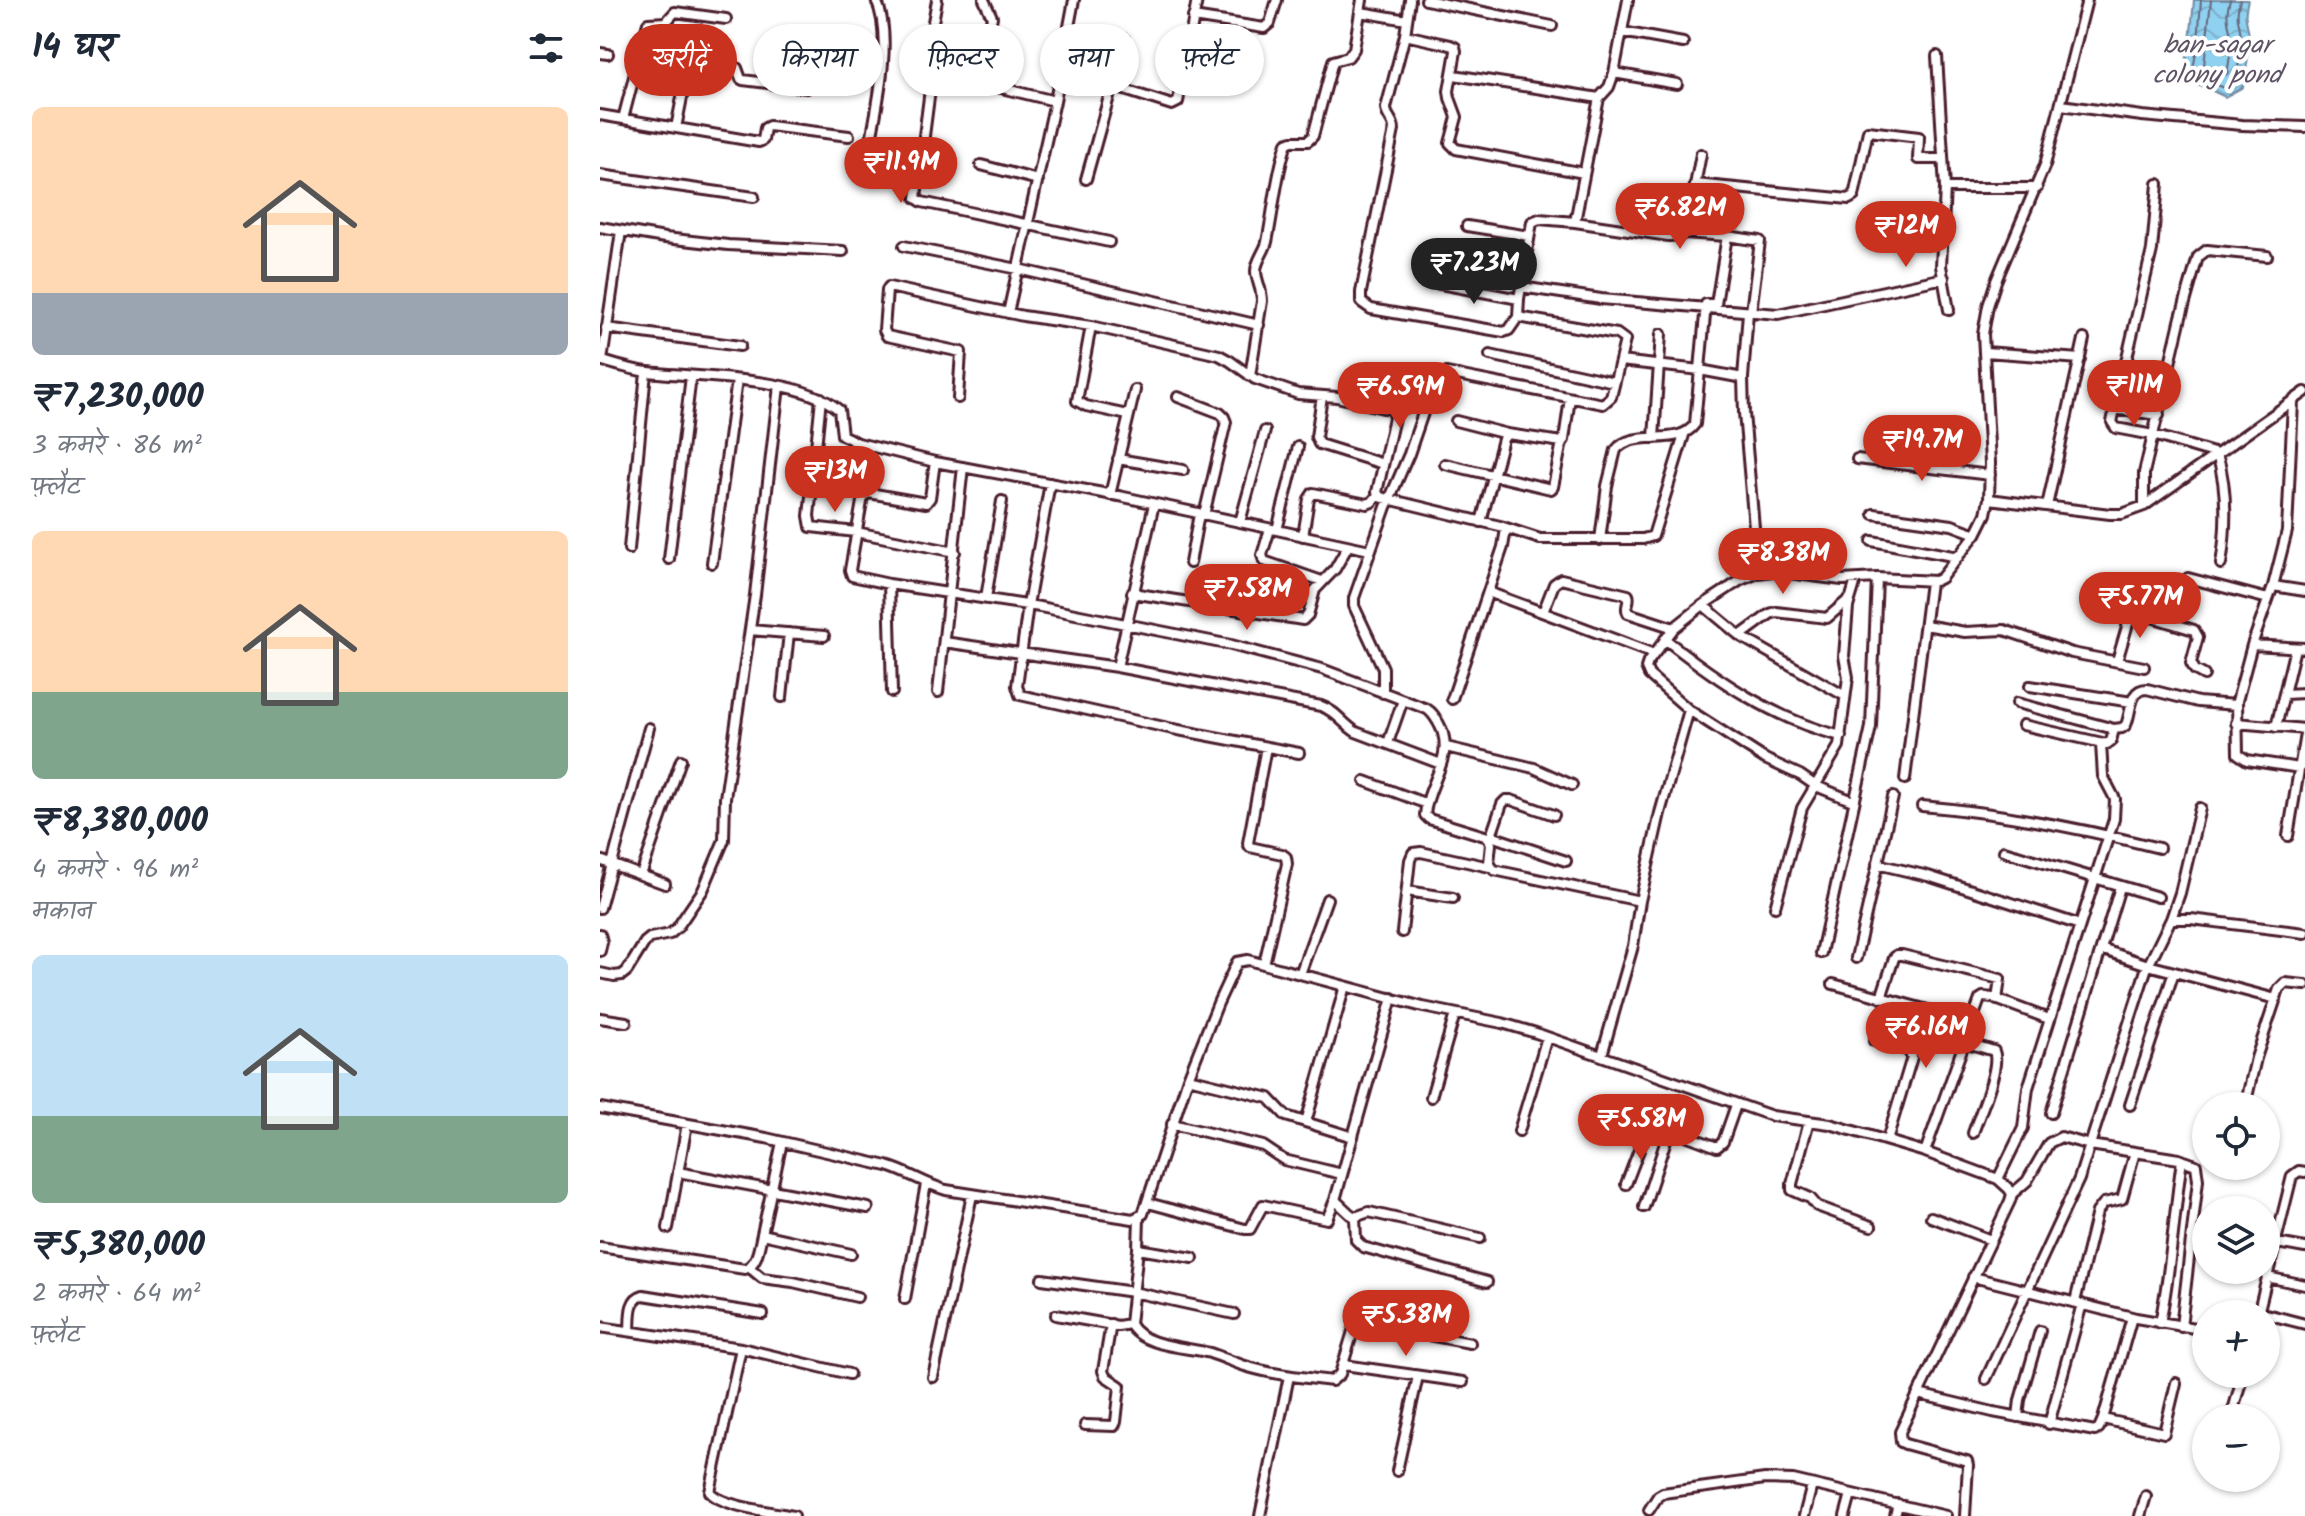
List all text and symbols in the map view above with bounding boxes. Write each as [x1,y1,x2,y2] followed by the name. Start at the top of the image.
[32,21,114,75] text: 14 घर
[624,24,737,96] chip: खरीदें
[753,24,883,96] chip: किराया
[899,24,1024,96] chip: फ़िल्टर
[1040,24,1139,96] chip: नया
[1155,24,1264,96] chip: फ़्लैट
[2152,25,2288,97] water label: ban-sagar colony pond
[524,26,568,70] icon: filters
[836,137,966,205] pin: ₹11.9M
[862,142,940,184] text: ₹11.9M
[228,159,372,303] icon: home
[1615,183,1745,251] pin: ₹6.82M
[1633,188,1727,230] text: ₹6.82M
[1859,201,1953,269] pin: ₹12M
[1873,206,1939,248] text: ₹12M
[1409,238,1539,306] pin: ₹7.23M
[1429,243,1519,285] text: ₹7.23M
[2087,360,2181,428] pin: ₹11M
[1335,362,1465,430] pin: ₹6.59M
[2105,365,2163,407] text: ₹11M
[1356,367,1444,409] text: ₹6.59M
[32,371,204,425] text: ₹7,230,000
[1857,415,1987,483] pin: ₹19.7M
[1881,420,1963,462] text: ₹19.7M
[32,425,202,467] text: 3 कमरे · 86 m²
[788,446,882,514] pin: ₹13M
[803,451,867,493] text: ₹13M
[32,467,82,509] text: फ़्लैट
[1718,528,1848,596] pin: ₹8.38M
[1736,533,1830,575] text: ₹8.38M
[1182,564,1312,632] pin: ₹7.58M
[1202,569,1292,611] text: ₹7.58M
[2075,572,2205,640] pin: ₹5.77M
[2097,577,2183,619] text: ₹5.77M
[228,583,372,727] icon: home
[32,795,208,849] text: ₹8,380,000
[32,849,198,891] text: 4 कमरे · 96 m²
[32,891,93,933] text: मकान
[1861,1002,1991,1070] pin: ₹6.16M
[228,1007,372,1151] icon: home
[1884,1007,1968,1049] text: ₹6.16M
[2192,1092,2280,1492] map controls
[2192,1092,2280,1180] button: locate
[1576,1094,1706,1162] pin: ₹5.58M
[1596,1099,1686,1141] text: ₹5.58M
[2192,1196,2280,1284] button: layers
[32,1219,205,1273] text: ₹5,380,000
[32,1273,201,1315] text: 2 कमरे · 64 m²
[1341,1290,1471,1358] pin: ₹5.38M
[1360,1295,1452,1337] text: ₹5.38M
[2192,1300,2280,1388] button: +
[32,1315,82,1357] text: फ़्लैट
[2192,1404,2280,1492] button: −

